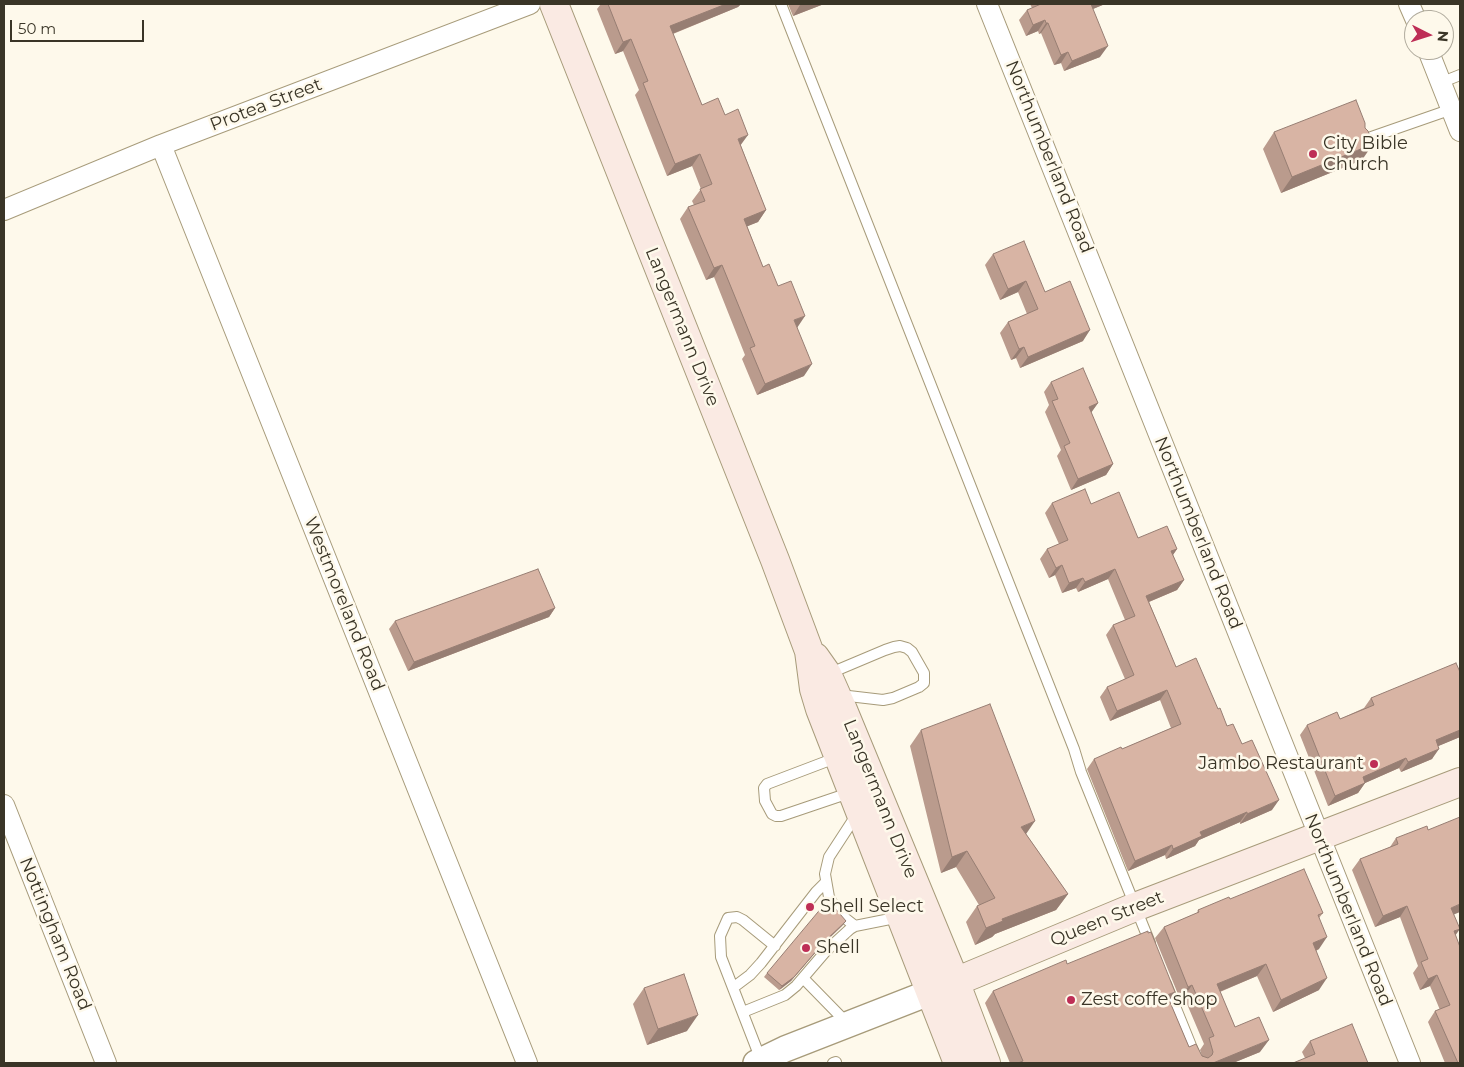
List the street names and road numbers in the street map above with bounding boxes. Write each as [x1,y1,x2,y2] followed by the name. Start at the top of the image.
[1000,58,1098,256] street label: Northumberland Road
[207,74,325,136] street label: Protea Street
[640,244,724,410] street label: Langermann Drive
[1149,434,1247,632] street label: Northumberland Road
[299,514,389,694] street label: Westmoreland Road
[838,716,922,882] street label: Langermann Drive
[1299,811,1397,1009] street label: Northumberland Road
[14,854,96,1014] street label: Nottingham Road
[1047,886,1167,952] street label: Queen Street

